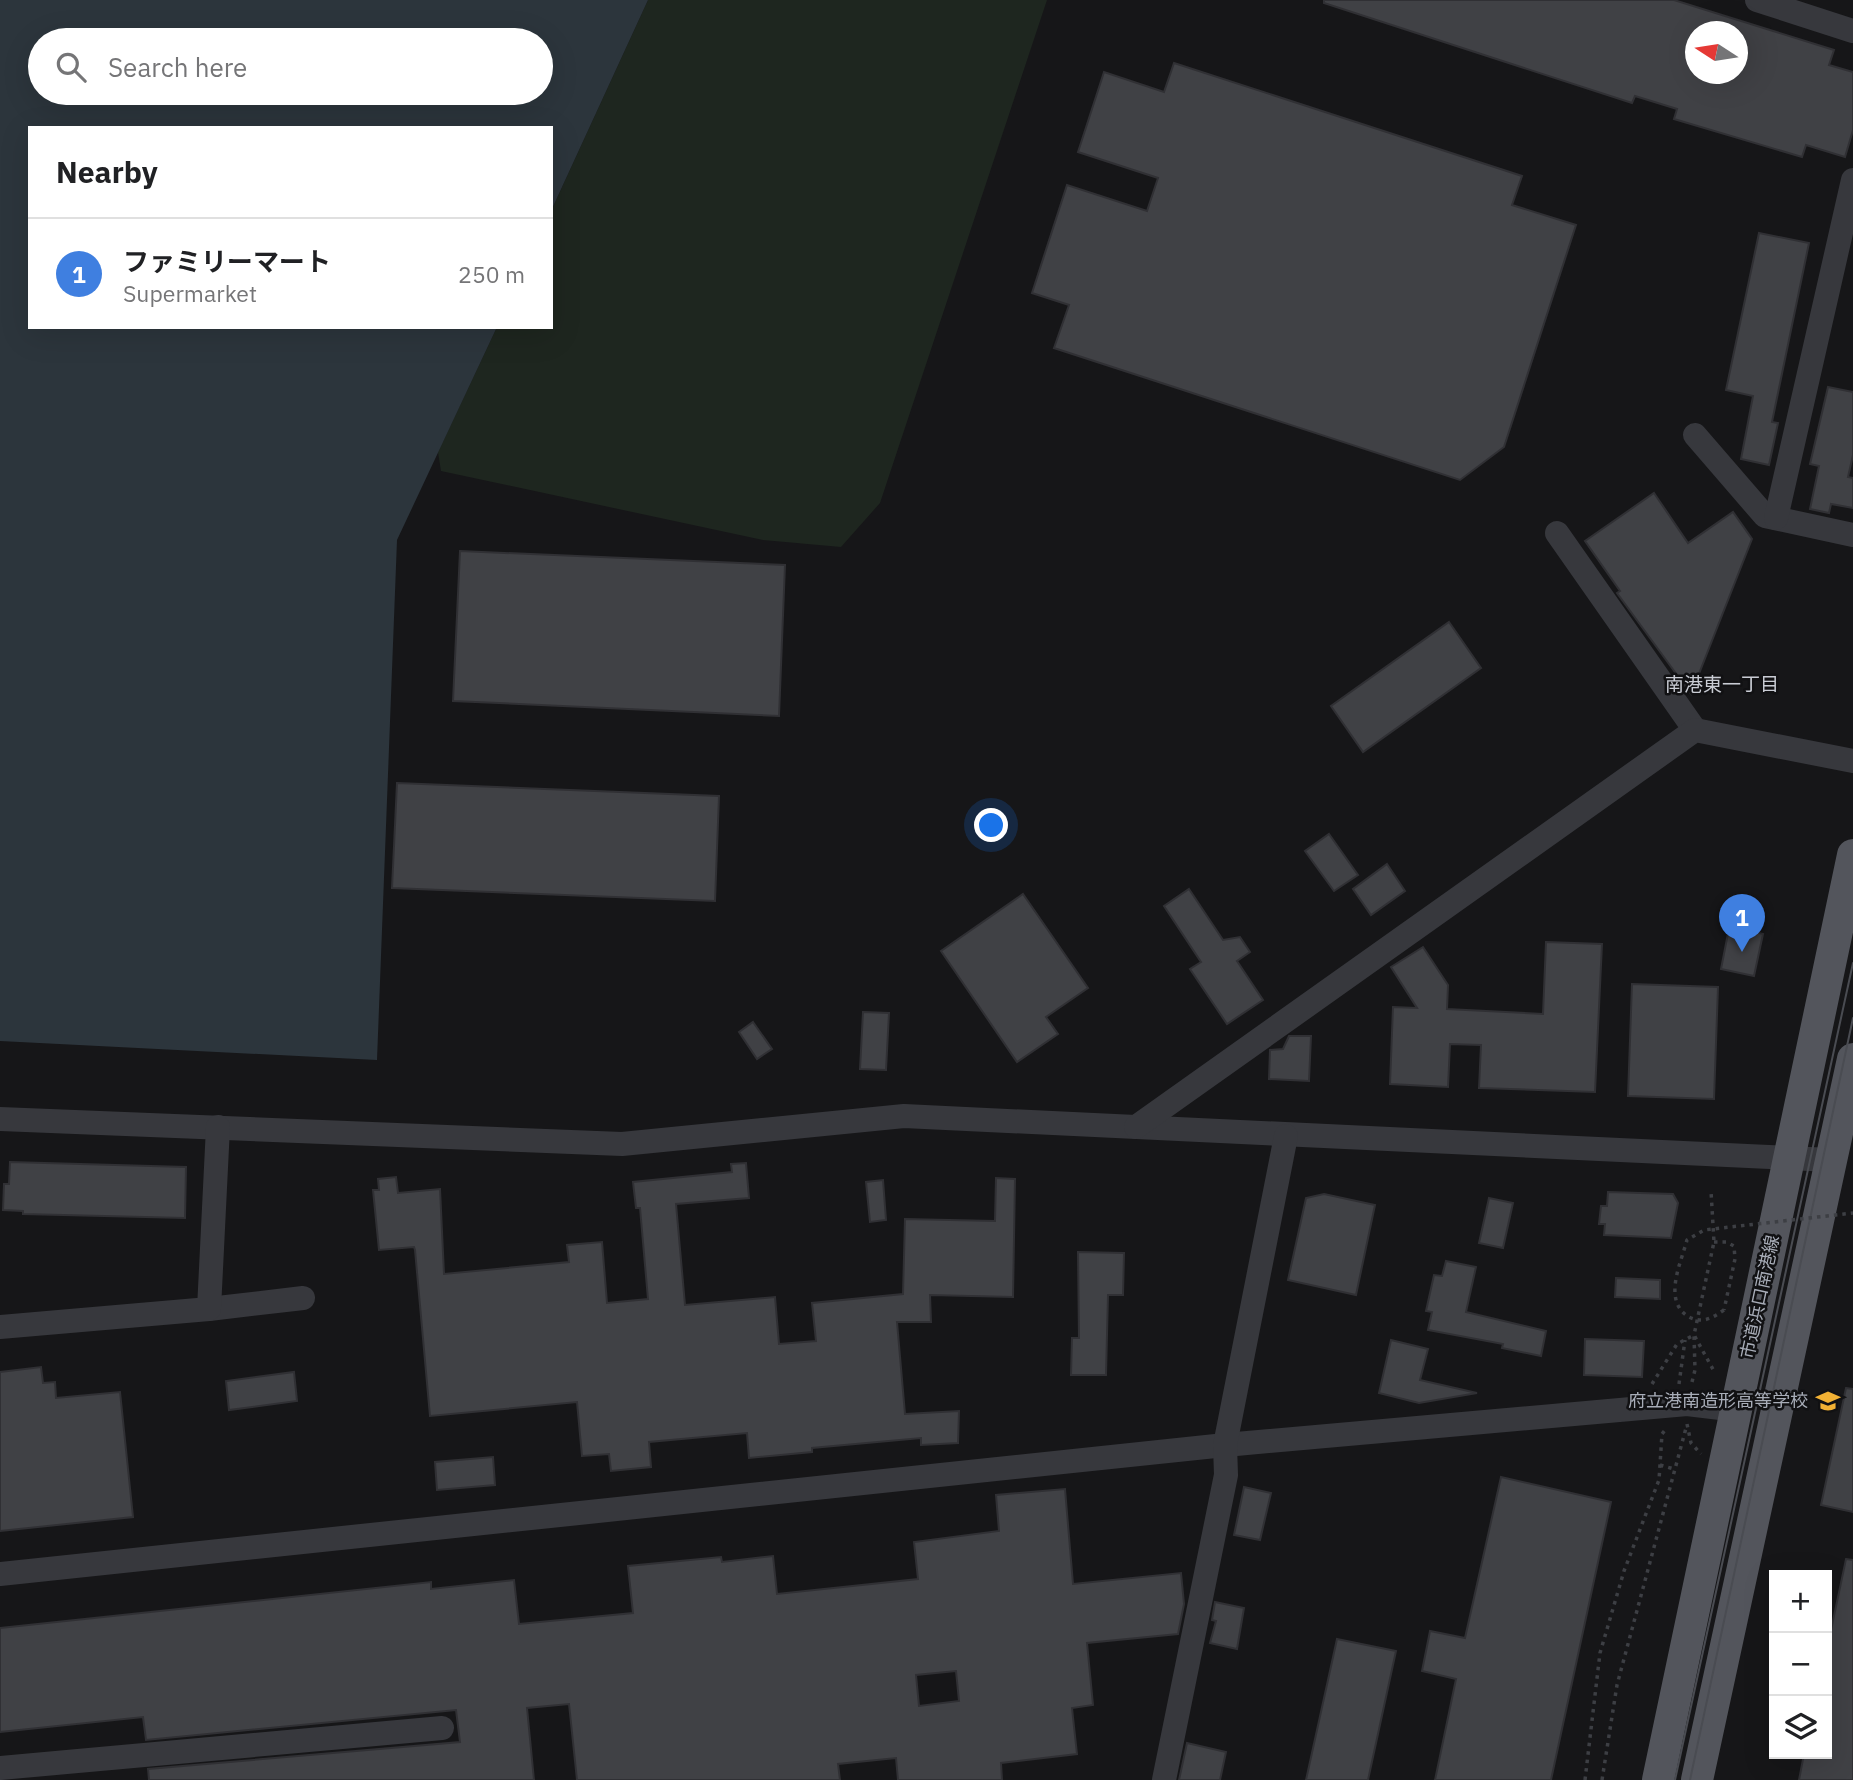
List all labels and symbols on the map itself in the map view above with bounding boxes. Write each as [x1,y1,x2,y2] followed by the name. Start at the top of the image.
[1685,21,1748,84] north arrow
[1665,672,1779,696] district label: 南港東一丁目
[974,808,1008,842] your location
[1719,894,1765,952] pin: 1
[1735,1233,1784,1361] street label: 市道浜口南港線
[1814,1387,1842,1415] school or university icon: 府立港南造形高等学校
[1628,1389,1808,1412] place label: 府立港南造形高等学校

